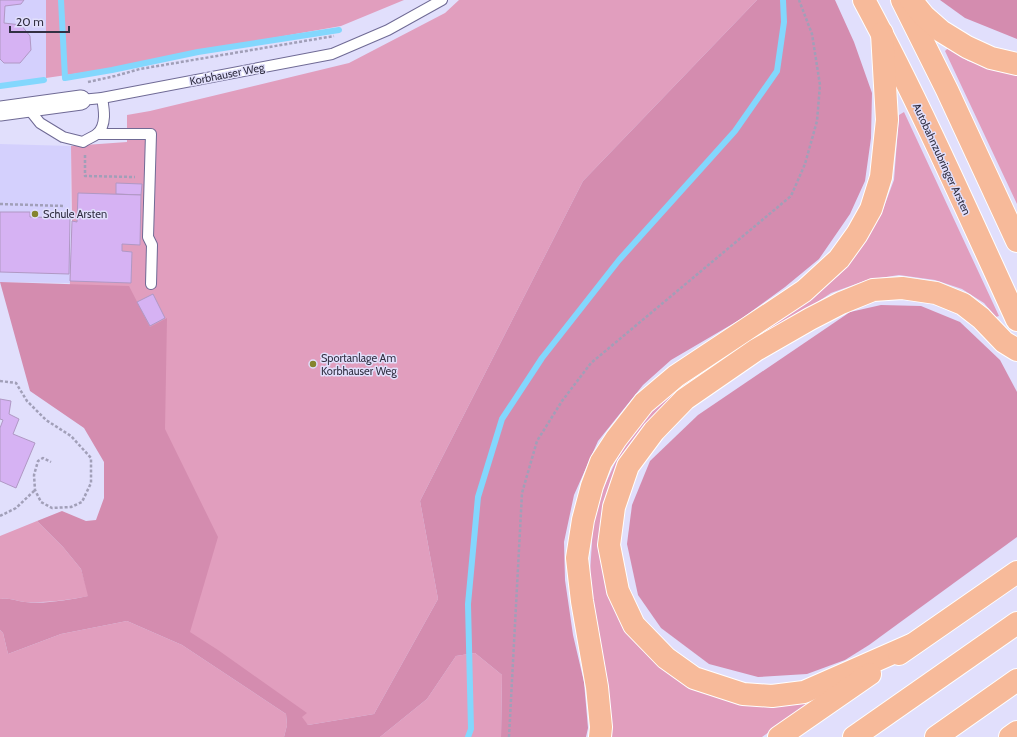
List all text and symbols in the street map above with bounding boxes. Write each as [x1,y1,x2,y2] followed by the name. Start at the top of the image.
[10,8,69,34] scale bar
[16,14,44,29] text: 20 m
[189,60,266,88] street label: Korbhauser Weg
[910,101,974,217] street label: Autobahnzubringer Arsten
[43,207,107,221] place label: Schule Arsten
[30,209,40,219] marker: Schule Arsten
[321,351,397,378] place label: Sportanlage Am Korbhauser Weg
[308,359,318,369] marker: Sportanlage Am Korbhauser Weg

